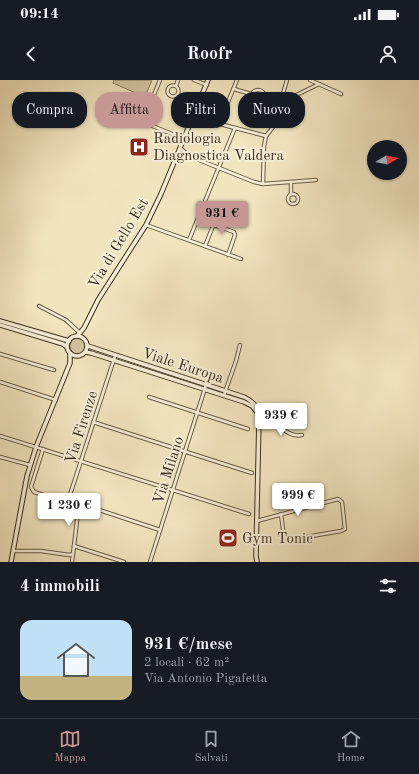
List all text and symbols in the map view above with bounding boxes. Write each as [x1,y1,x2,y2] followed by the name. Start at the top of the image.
[20,7,59,22] text: 09:14
[20,43,42,65] icon: back
[377,43,399,65] icon: person
[187,45,232,63] text: Roofr
[12,92,87,128] chip: Compra
[95,92,163,128] chip: Affitta
[171,92,230,128] chip: Filtri
[238,92,305,128] chip: Nuovo
[153,132,284,164] place label: Radiologia Diagnostica Valdera
[128,136,150,158] hospital icon: Radiologia Diagnostica Valdera
[367,140,407,180] north arrow
[367,140,407,180] map controls
[87,196,152,291] street label: Via di Gello Est
[194,201,250,235] pin: 931 €
[205,207,239,220] text: 931 €
[140,346,226,387] street label: Viale Europa
[64,389,101,466] street label: Via Firenze
[253,403,309,437] pin: 939 €
[264,409,298,422] text: 939 €
[151,435,187,506] street label: Via Milano
[270,483,326,517] pin: 999 €
[281,489,315,502] text: 999 €
[32,493,106,527] pin: 1 230 €
[47,499,91,512] text: 1 230 €
[217,527,239,549] sports icon: Gym Tonic
[242,532,313,547] place label: Gym Tonic
[377,575,399,597] icon: filters
[20,578,100,595] text: 4 immobili
[52,636,100,684] icon: home
[144,636,233,653] text: 931 €/mese
[144,656,229,669] text: 2 locali · 62 m²
[144,672,267,685] text: Via Antonio Pigafetta
[54,728,86,766] tab: Mappa
[195,728,228,766] tab: Salvati
[337,728,365,766] tab: Home

